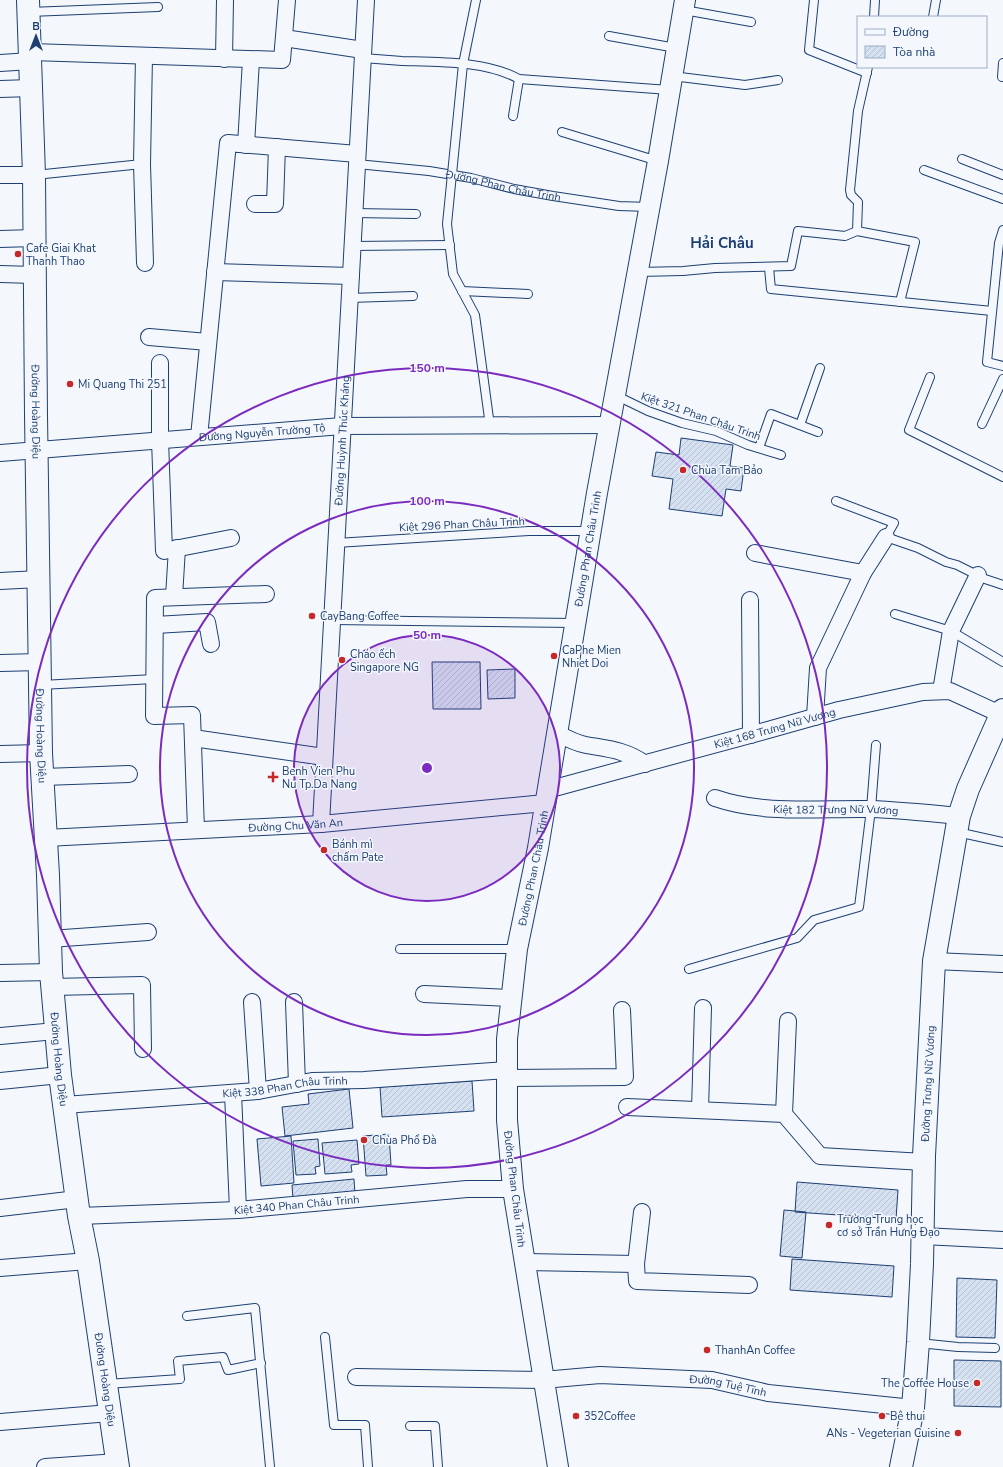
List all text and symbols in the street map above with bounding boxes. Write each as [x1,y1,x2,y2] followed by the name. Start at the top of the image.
[16,16,56,56] north arrow
[857,16,987,68] legend
[32,19,40,34] text: B
[892,24,929,40] text: Đường
[893,44,935,60] text: Tòa nhà
[443,167,562,205] street label: Đường Phan Châu Trinh
[690,233,754,253] district label: Hải Châu
[26,241,96,269] place label: Cafe Giai Khat Thanh Thao
[13,249,23,259] marker: Cafe Giai Khat Thanh Thao
[409,360,445,376] text: 150 m
[28,364,44,459] street label: Đường Hoàng Diệu
[331,375,353,507] street label: Đường Huỳnh Thúc Kháng
[78,377,167,392] place label: Mi Quang Thi 251
[65,379,75,389] marker: Mi Quang Thi 251
[639,389,763,444] street label: Kiệt 321 Phan Châu Trinh
[197,420,326,445] street label: Đường Nguyễn Trường Tộ
[691,463,763,478] place label: Chùa Tam Bảo
[678,465,688,475] marker: Chùa Tam Bảo
[571,490,605,609] street label: Đường Phan Châu Trinh
[409,493,445,509] text: 100 m
[399,514,525,535] street label: Kiệt 296 Phan Châu Trinh
[320,609,399,624] place label: CayBang Coffee
[307,611,317,621] marker: CayBang Coffee
[413,627,441,643] text: 50 m
[562,643,621,671] place label: CaPhe Mien Nhiet Doi
[350,647,419,675] place label: Cháo ếch Singapore NG
[549,651,559,661] marker: CaPhe Mien Nhiet Doi
[337,655,347,665] marker: Cháo ếch Singapore NG
[32,687,50,784] street label: Đường Hoàng Diệu
[712,704,837,752] street label: Kiệt 168 Trưng Nữ Vương
[420,761,434,775] centre of rings
[282,764,357,792] place label: Benh Vien Phu Nu Tp.Da Nang
[267,771,279,783] marker: Benh Vien Phu Nu Tp.Da Nang
[773,802,899,818] street label: Kiệt 182 Trưng Nữ Vương
[515,809,552,928] street label: Đường Phan Châu Trinh
[247,815,344,836] street label: Đường Chu Văn An
[332,837,384,865] place label: Bánh mì chấm Pate
[319,845,329,855] marker: Bánh mì chấm Pate
[46,1011,71,1107] street label: Đường Hoàng Diệu
[918,1025,939,1143] street label: Đường Trưng Nữ Vương
[222,1073,348,1102] street label: Kiệt 338 Phan Châu Trinh
[500,1129,529,1248] street label: Đường Phan Châu Trinh
[372,1133,437,1148] place label: Chùa Phổ Đà
[359,1135,369,1145] marker: Chùa Phổ Đà
[234,1192,360,1218] street label: Kiệt 340 Phan Châu Trinh
[837,1212,940,1240] place label: Trường Trung học cơ sở Trần Hưng Đạo
[824,1220,834,1230] marker: Trường Trung học cơ sở Trần Hưng Đạo
[90,1331,119,1428] street label: Đường Hoàng Diệu
[715,1343,795,1358] place label: ThanhAn Coffee
[702,1345,712,1355] marker: ThanhAn Coffee
[688,1372,768,1400] street label: Đường Tuệ Tĩnh
[881,1376,969,1391] place label: The Coffee House
[972,1378,982,1388] marker: The Coffee House
[584,1409,636,1424] place label: 352Coffee
[890,1409,925,1424] place label: Bê thui
[571,1411,581,1421] marker: 352Coffee
[877,1411,887,1421] marker: Bê thui
[826,1426,950,1441] place label: ANs - Vegeterian Cuisine
[953,1428,963,1438] marker: ANs - Vegeterian Cuisine

